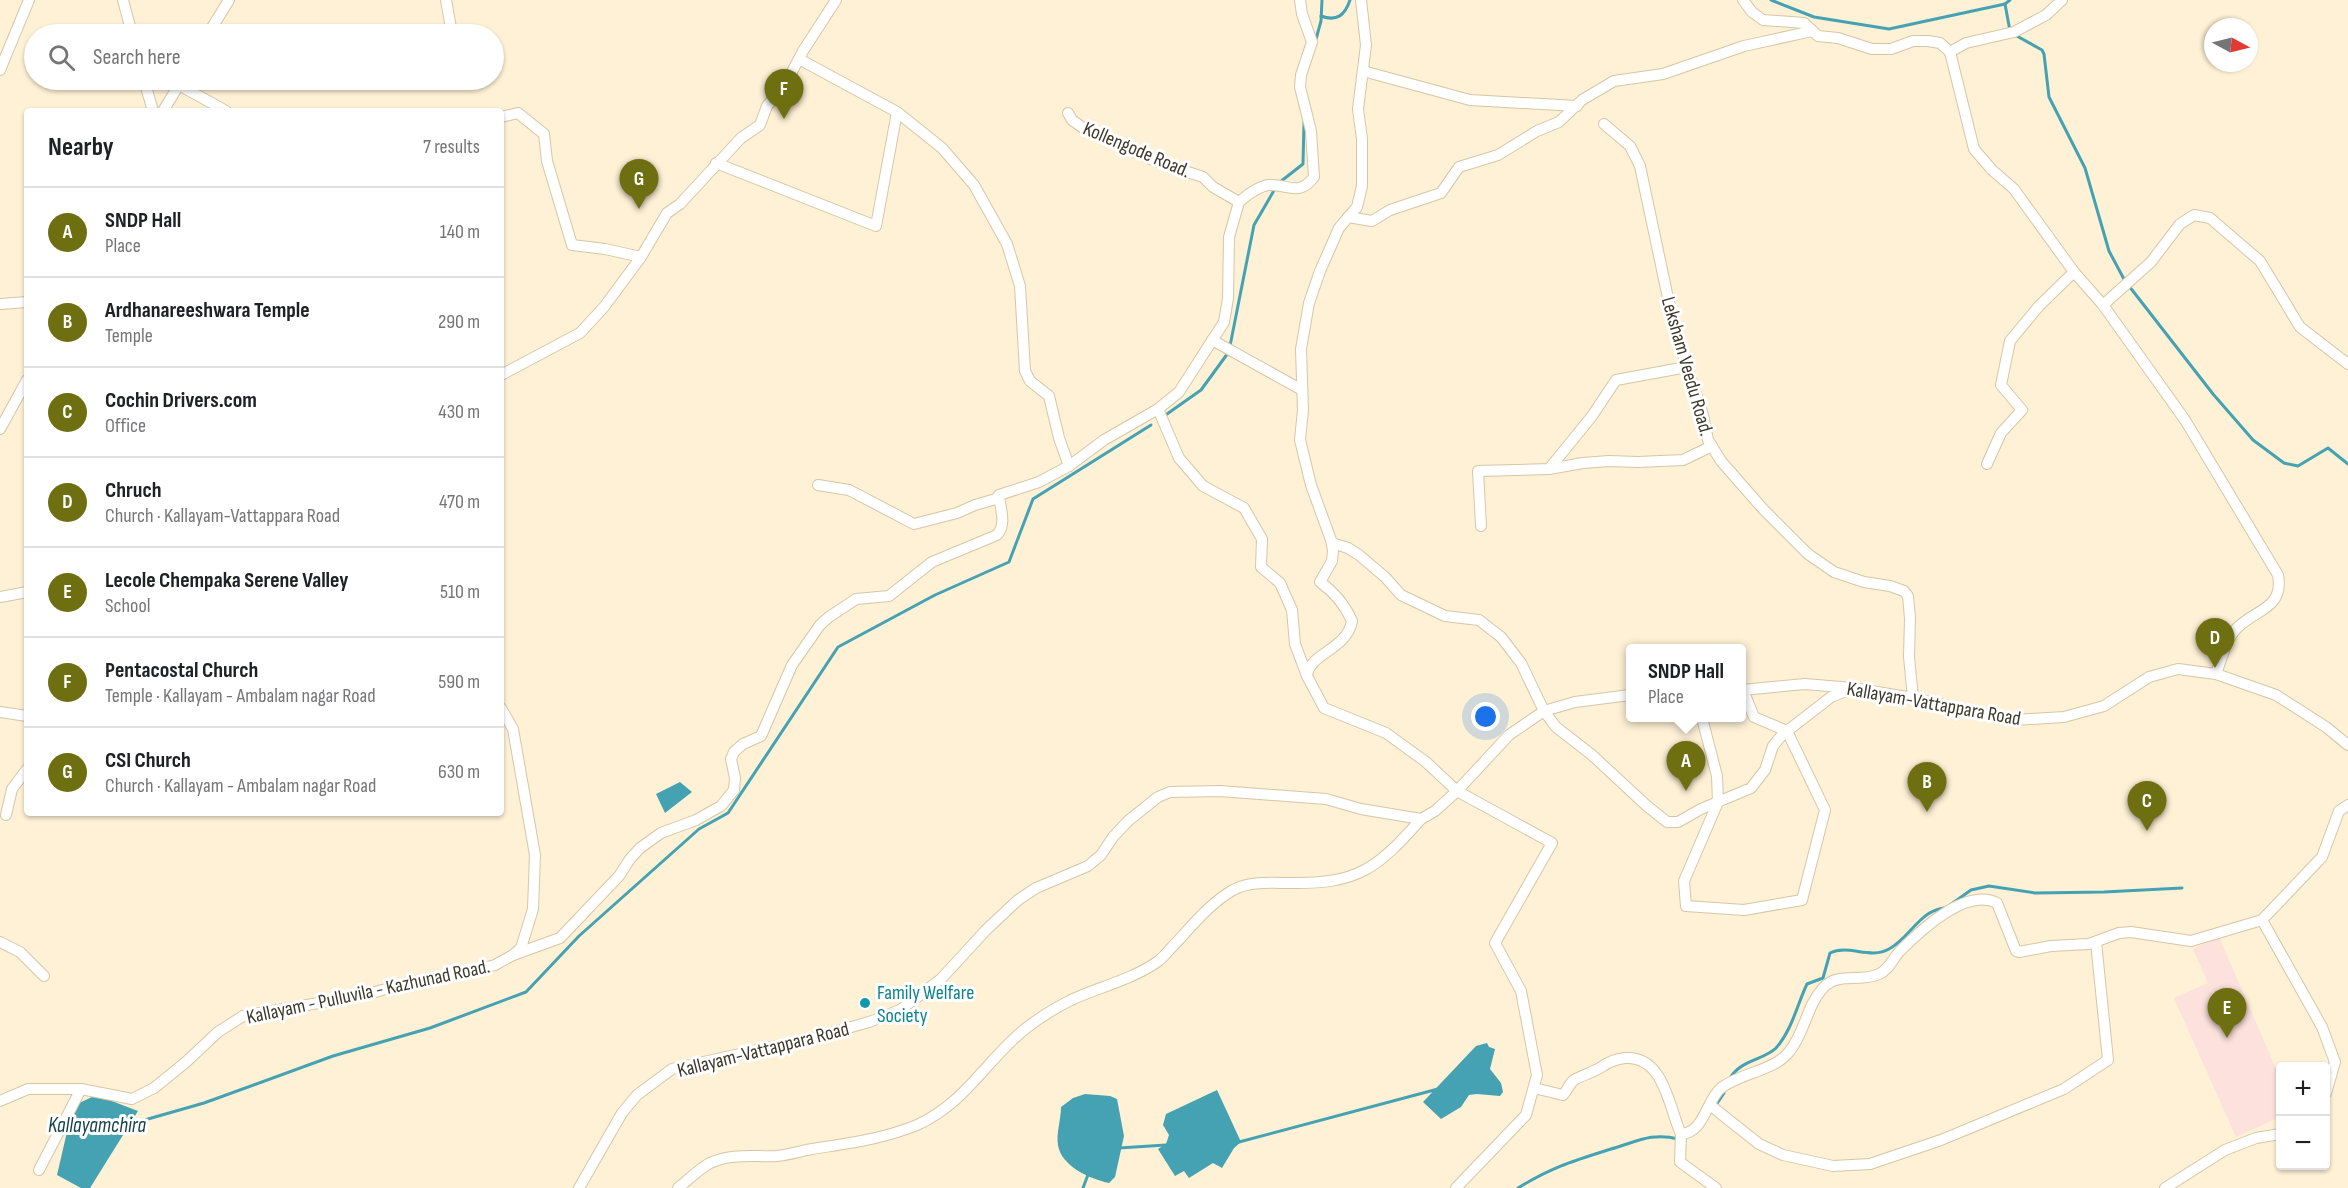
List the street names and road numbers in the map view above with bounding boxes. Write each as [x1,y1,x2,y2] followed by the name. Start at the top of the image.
[1079,117,1194,183] street label: Kollengode Road.
[1656,294,1718,439] street label: Leksham Veedu Road.
[1845,677,2023,731] street label: Kallayam-Vattappara Road
[244,954,492,1030] street label: Kallayam - Pulluvila - Kazhunad Road.
[675,1017,852,1083] street label: Kallayam-Vattappara Road

